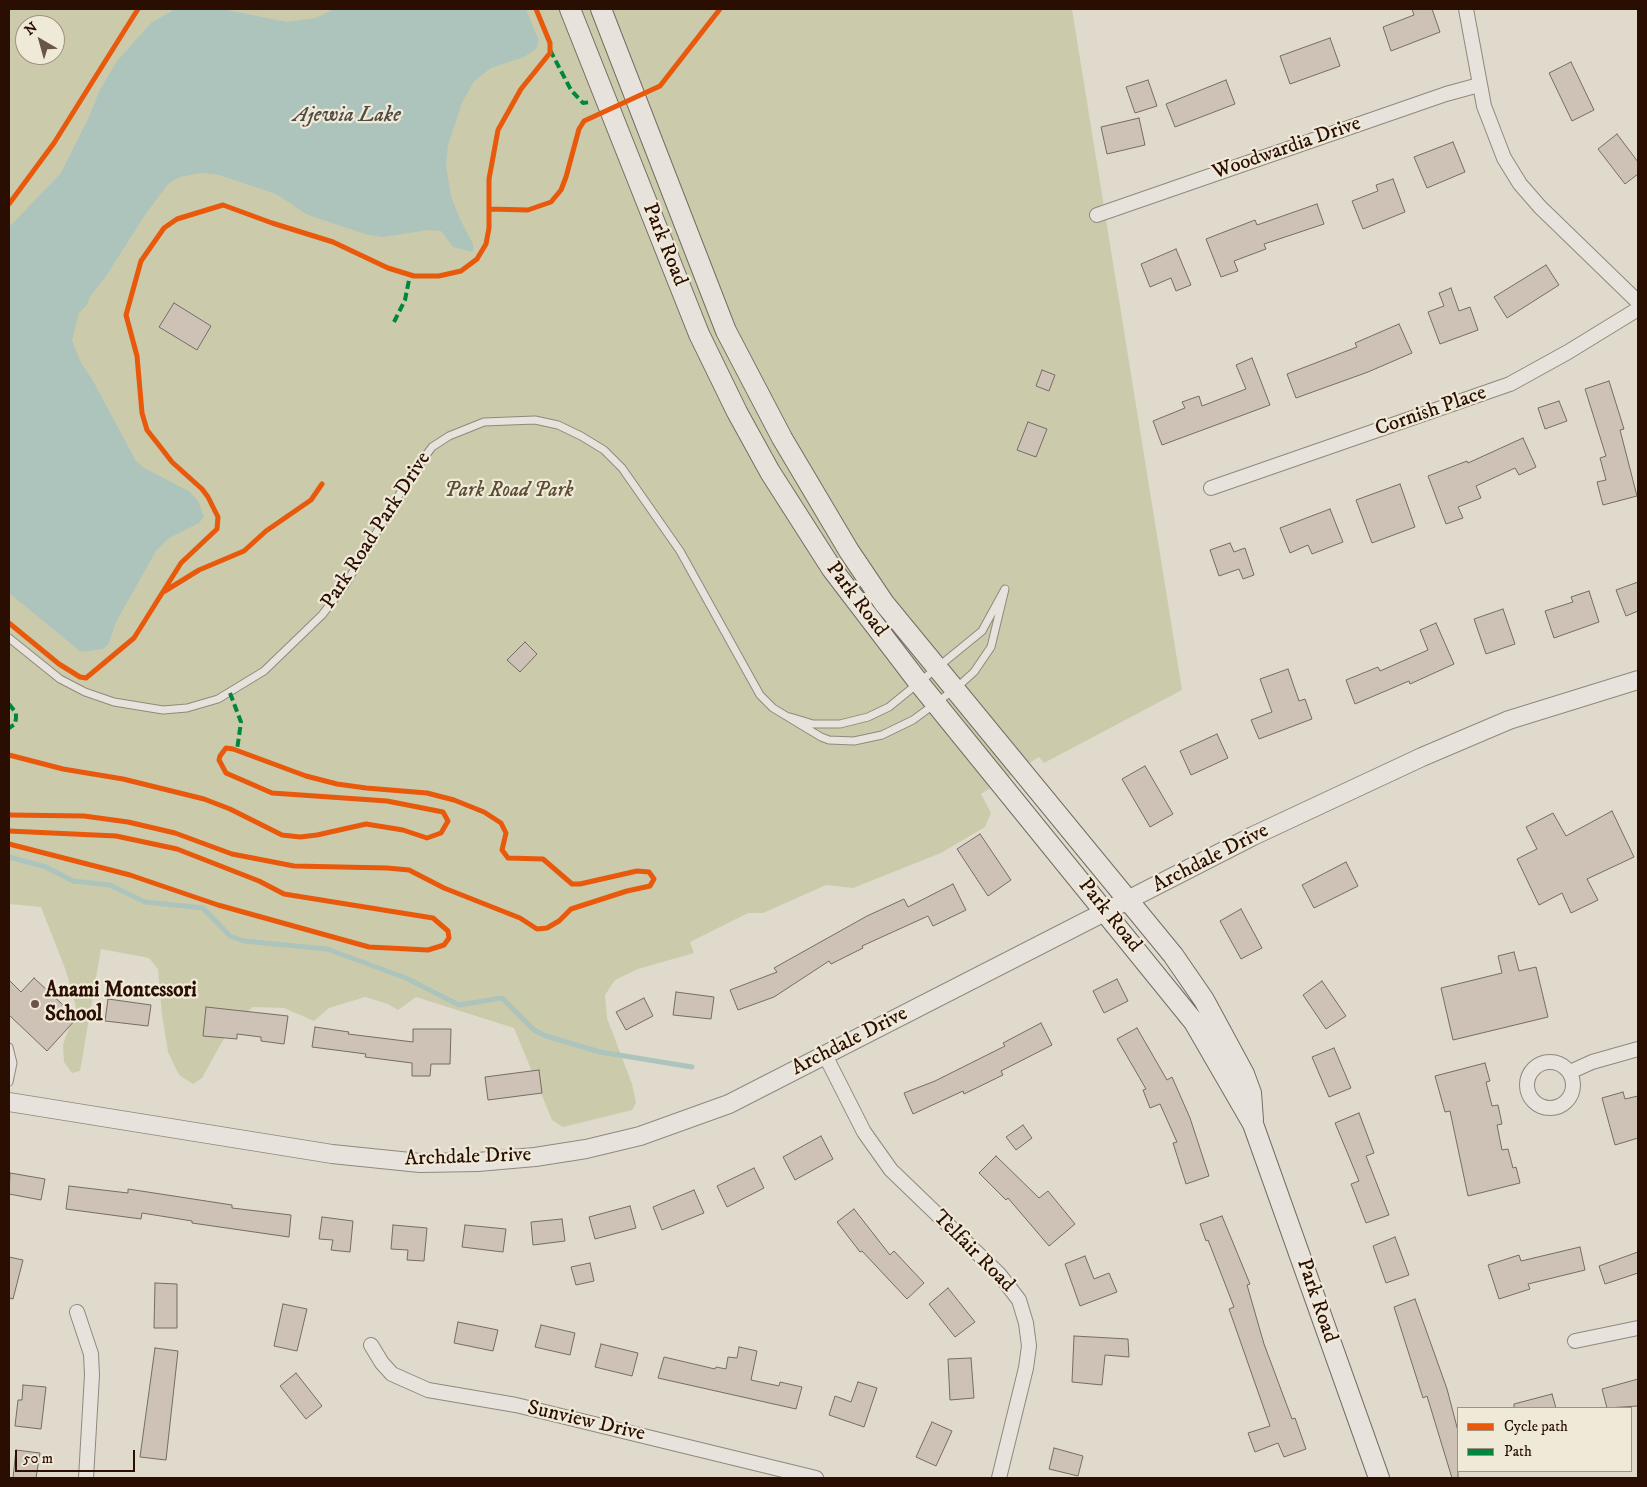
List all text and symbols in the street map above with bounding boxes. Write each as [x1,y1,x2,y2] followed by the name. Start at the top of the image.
[15,15,65,65] north arrow
[21,18,41,40] text: N
[293,103,401,129] water label: Ajewia Lake
[1210,112,1364,186] street label: Woodwardia Drive
[636,200,692,290] street label: Park Road
[1372,381,1490,443] street label: Cornish Place
[317,448,437,614] street label: Park Road Park Drive
[444,479,574,505] park label: Park Road Park
[820,558,892,642] street label: Park Road
[1149,819,1273,899] street label: Archdale Drive
[1072,874,1146,958] street label: Park Road
[45,979,197,1029] place label: Anami Montessori School
[29,998,41,1010] marker: Anami Montessori School
[788,1002,912,1082] street label: Archdale Drive
[404,1143,532,1173] street label: Archdale Drive
[927,1206,1019,1298] street label: Telfair Road
[1290,1256,1342,1346] street label: Park Road
[525,1396,647,1448] street label: Sunview Drive
[1457,1407,1632,1472] legend
[1504,1417,1568,1436] text: Cycle path
[18,1440,138,1472] scale bar
[1504,1442,1532,1461] text: Path
[23,1449,53,1468] text: 50 m

